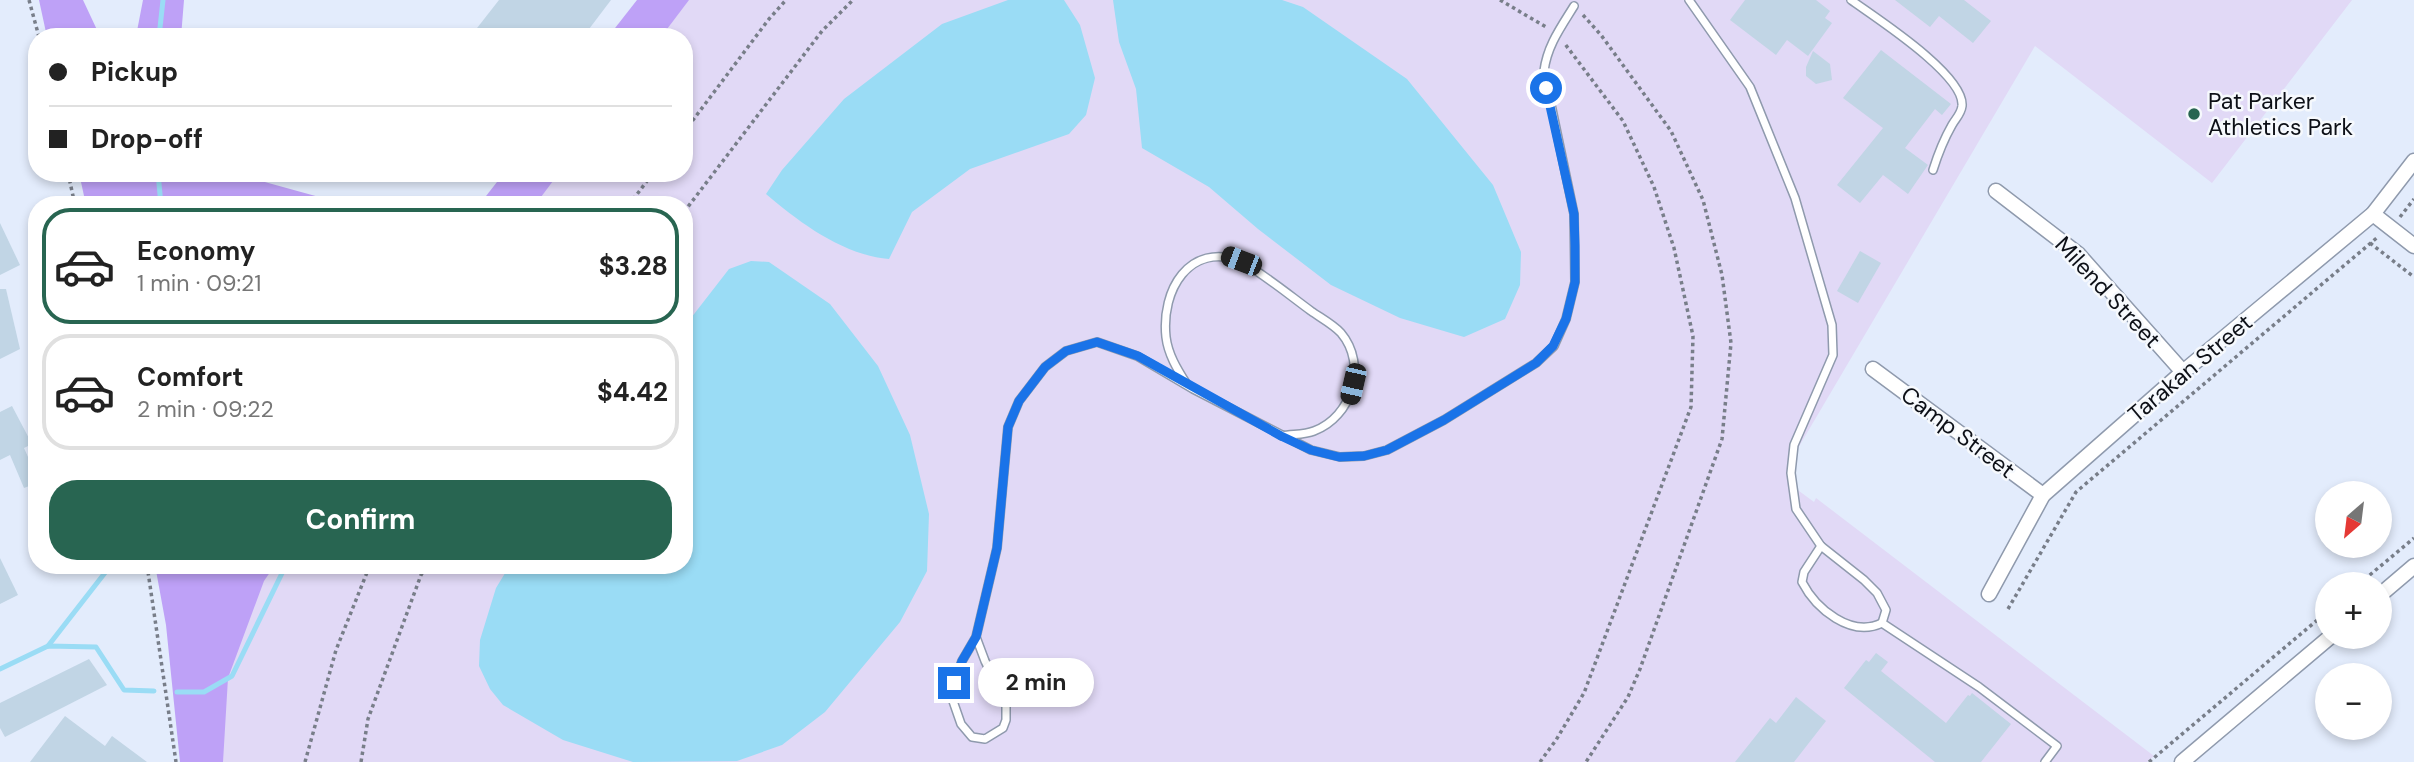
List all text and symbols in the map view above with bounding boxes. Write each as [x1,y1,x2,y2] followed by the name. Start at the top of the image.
[91,55,178,89] text: Pickup
[1530,72,1562,104] route start
[2208,86,2354,142] place label: Pat Parker Athletics Park
[2186,106,2202,122] marker: Pat Parker Athletics Park
[91,122,203,156] text: Drop-off
[2049,230,2167,354] street label: Milend Street
[137,234,255,268] text: Economy
[53,235,116,298] icon: car
[1218,244,1265,278] car
[599,249,668,283] text: $3.28
[137,268,262,298] text: 1 min · 09:21
[2122,307,2258,429] street label: Tarakan Street
[137,360,243,394] text: Comfort
[53,361,116,424] icon: car
[1339,361,1368,407] car
[597,375,668,409] text: $4.42
[1895,379,2021,485] street label: Camp Street
[137,394,274,424] text: 2 min · 09:22
[49,480,672,560] button: Confirm
[2315,481,2392,558] north arrow
[2315,481,2392,740] map controls
[2315,572,2392,649] button: +
[978,658,1094,708] callout: 2 min
[2315,663,2392,740] button: −
[938,667,970,699] route end
[1006,667,1066,697] text: 2 min

